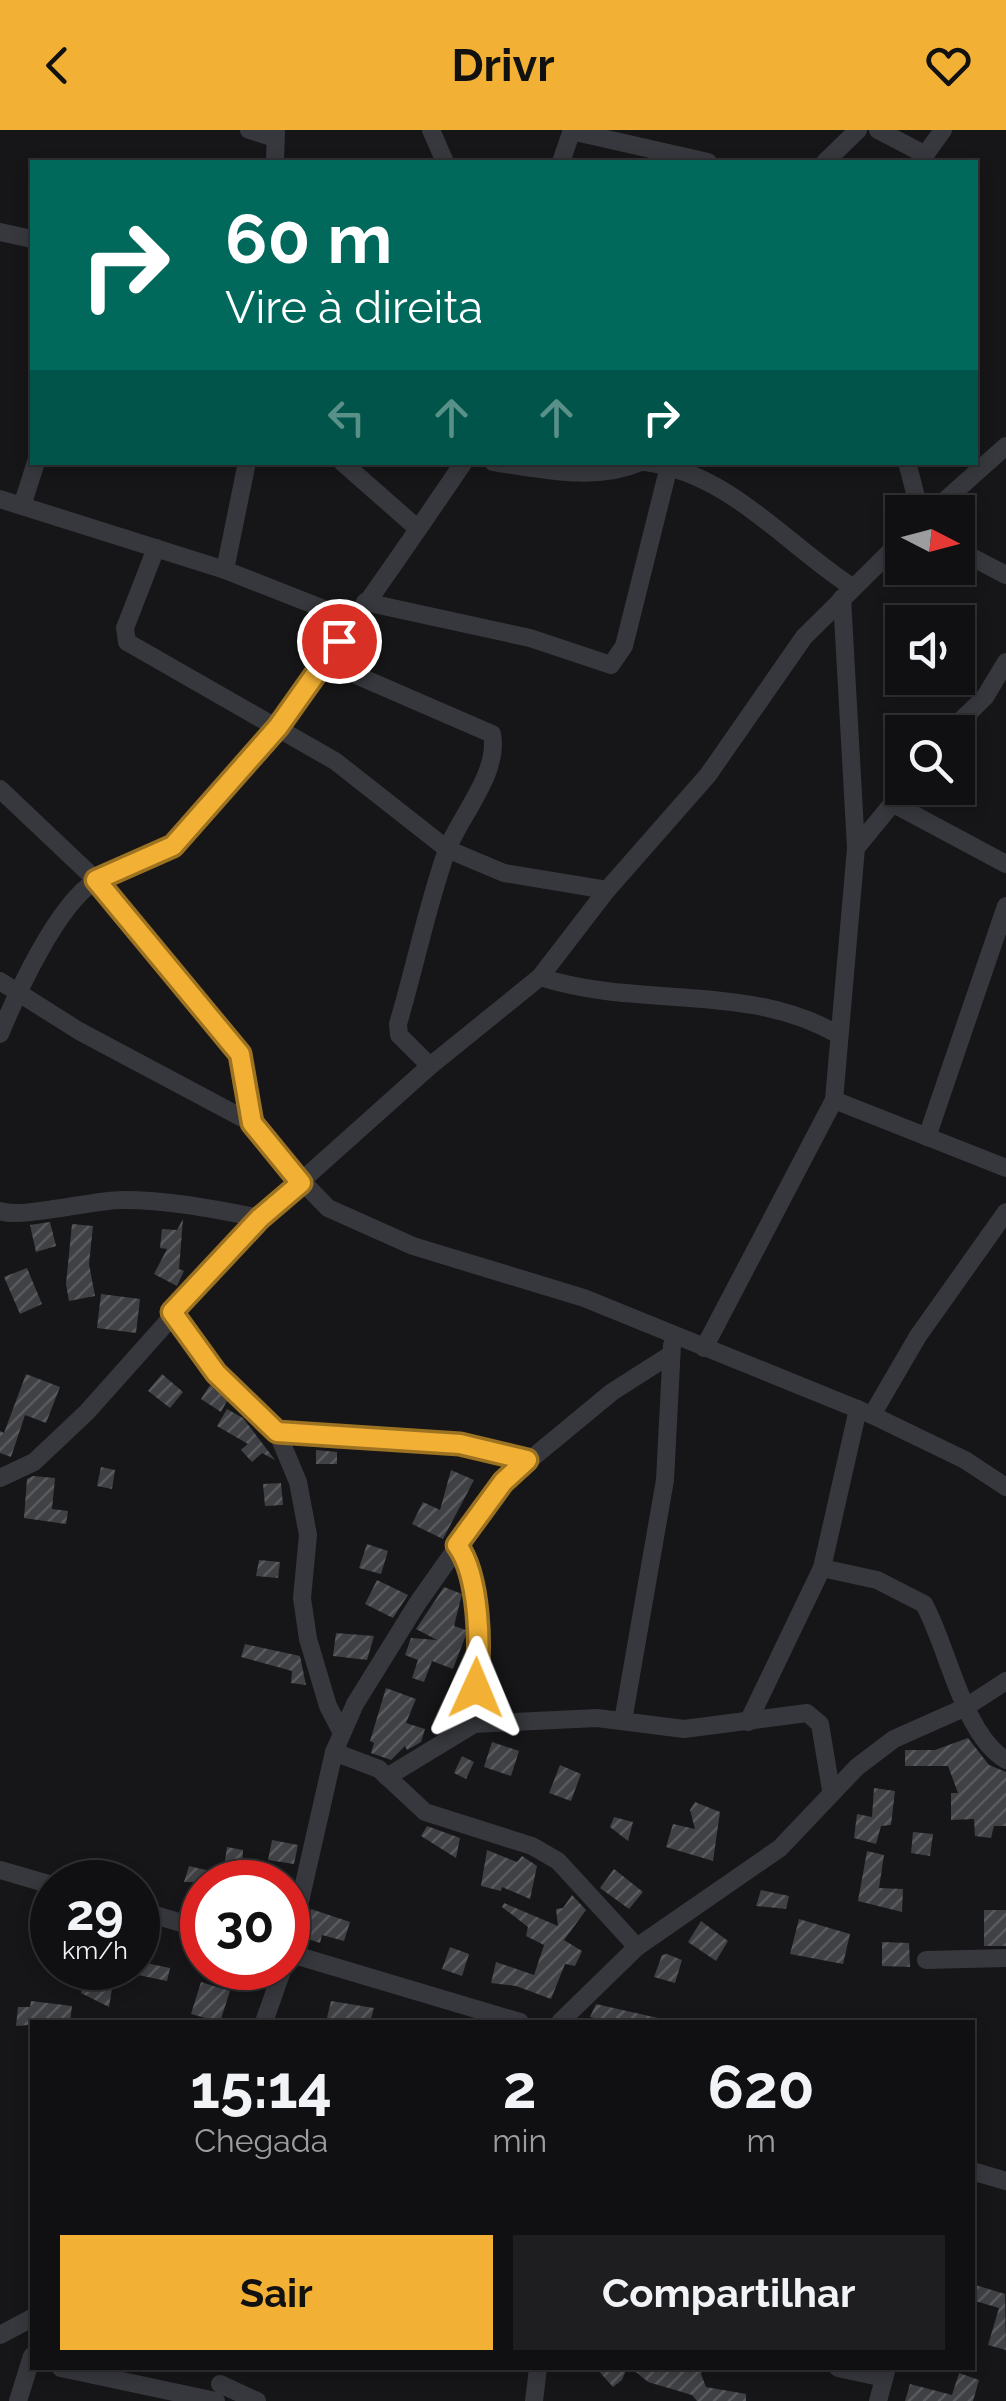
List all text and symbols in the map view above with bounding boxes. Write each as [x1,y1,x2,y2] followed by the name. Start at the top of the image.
[30,38,85,93] icon: back
[921,38,976,93] icon: heart
[451,39,555,92] text: Drivr
[225,197,392,279] text: 60 m
[60,200,190,330] icon: right
[225,281,483,334] text: Vire à direita
[319,390,374,445] icon: left
[424,390,479,445] icon: ahead
[529,390,584,445] icon: ahead
[634,390,689,445] icon: right
[885,495,975,585] north arrow
[885,495,975,805] map controls
[297,599,382,684] pin
[885,605,975,695] button: sound
[312,614,367,669] icon: arrive
[885,715,975,805] button: search
[424,1636,528,1740] position arrow
[180,1860,310,1990] speed limit sign: 30
[66,1883,124,1942] text: 29
[62,1935,128,1965] text: km/h
[190,2052,332,2122] text: 15:14
[503,2052,537,2122] text: 2
[708,2052,815,2122] text: 620
[194,2122,328,2159] text: Chegada
[492,2122,547,2159] text: min
[746,2122,776,2159] text: m
[60,2235,493,2350] button: Sair
[513,2235,945,2350] button: Compartilhar

